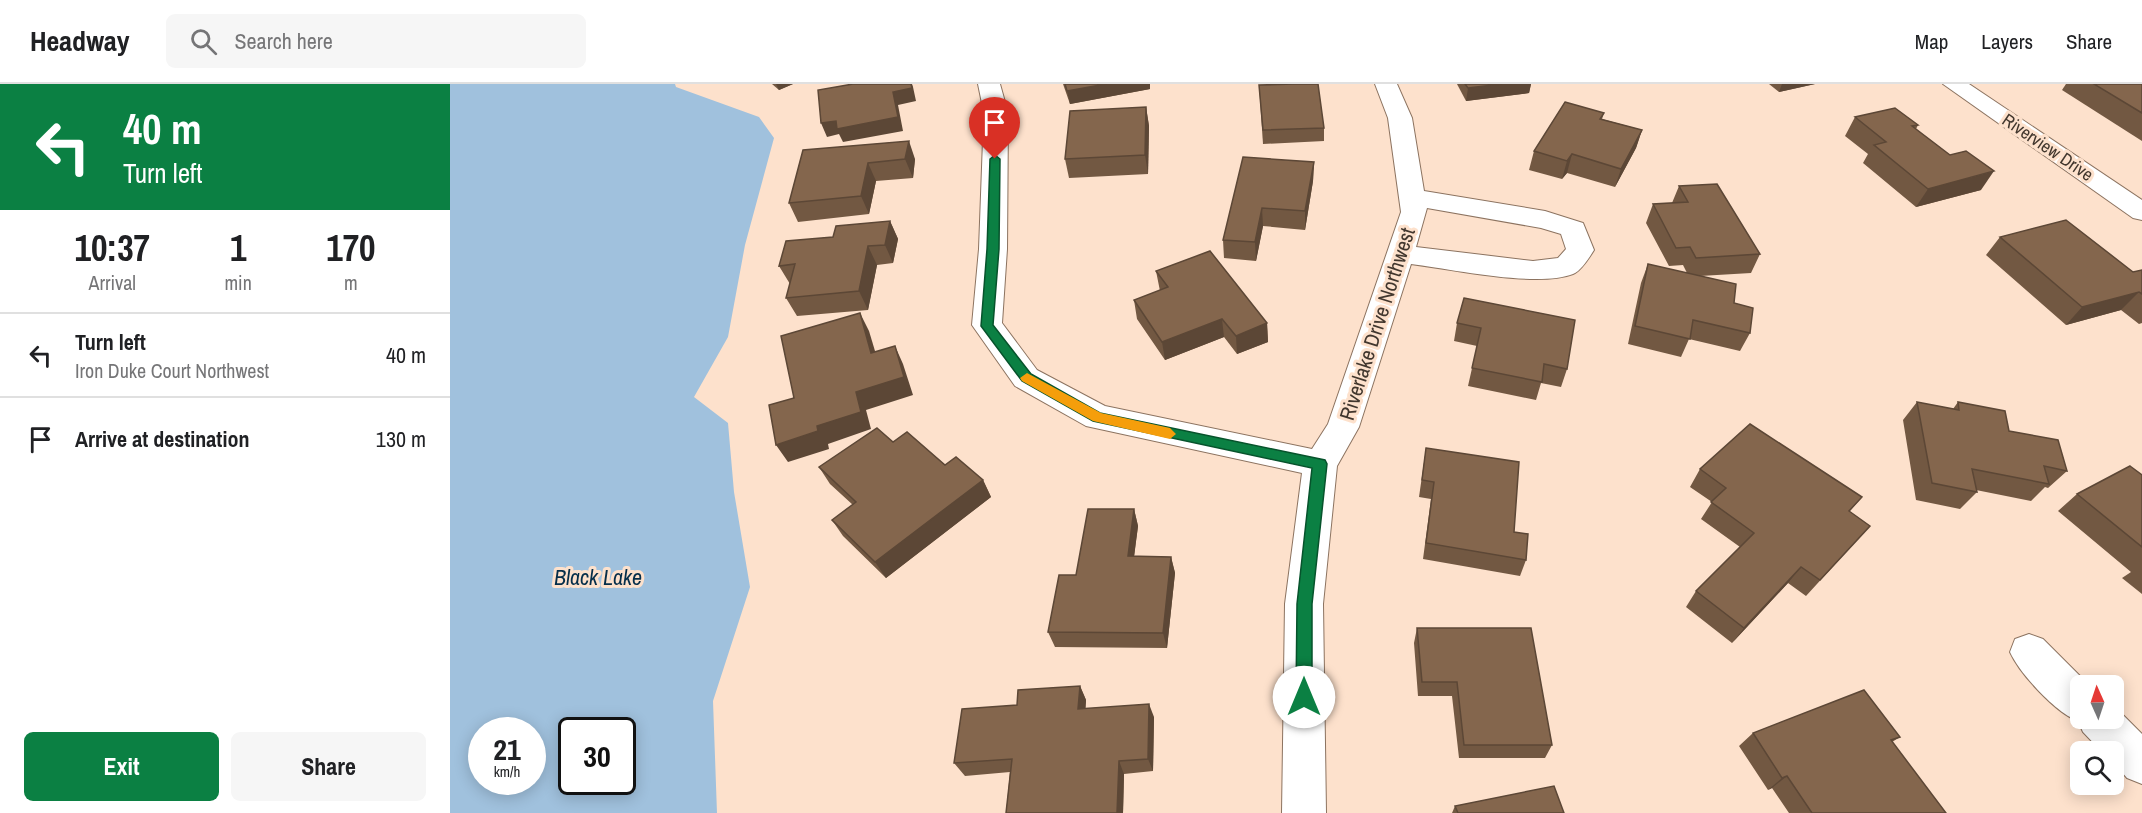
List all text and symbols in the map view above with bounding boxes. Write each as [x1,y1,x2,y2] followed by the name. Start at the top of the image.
[166,14,586,68] search box
[30,22,130,60] text: Headway
[187,25,220,58] icon: search
[235,26,333,56] text: Search here
[1915,27,1948,56] text: Map
[1981,27,2033,56] text: Layers
[2066,27,2112,56] text: Share
[969,97,1020,159] pin
[123,101,202,157] text: 40 m
[978,106,1011,139] icon: arrive
[1997,107,2099,187] street label: Riverview Drive
[24,108,102,186] icon: left
[123,155,202,191] text: Turn left
[74,224,150,272] text: 10:37
[230,224,246,272] text: 1
[326,224,376,272] text: 170
[1332,224,1422,424] street label: Riverlake Drive Northwest
[89,269,136,296] text: Arrival
[224,269,252,296] text: min
[344,269,358,296] text: m
[75,327,146,357] text: Turn left
[24,339,57,372] icon: left
[386,340,426,370] text: 40 m
[75,357,269,384] text: Iron Duke Court Northwest
[24,423,57,456] icon: arrive
[75,424,249,454] text: Arrive at destination
[376,424,426,454] text: 130 m
[554,562,642,592] water label: Black Lake
[1272,665,1336,729] position arrow
[2070,675,2124,729] north arrow
[2070,675,2124,795] map controls
[558,717,636,795] speed limit sign: 30
[493,729,521,769] text: 21
[24,732,219,801] button: Exit
[231,732,426,801] button: Share
[2070,741,2124,795] button: search
[494,761,520,782] text: km/h

